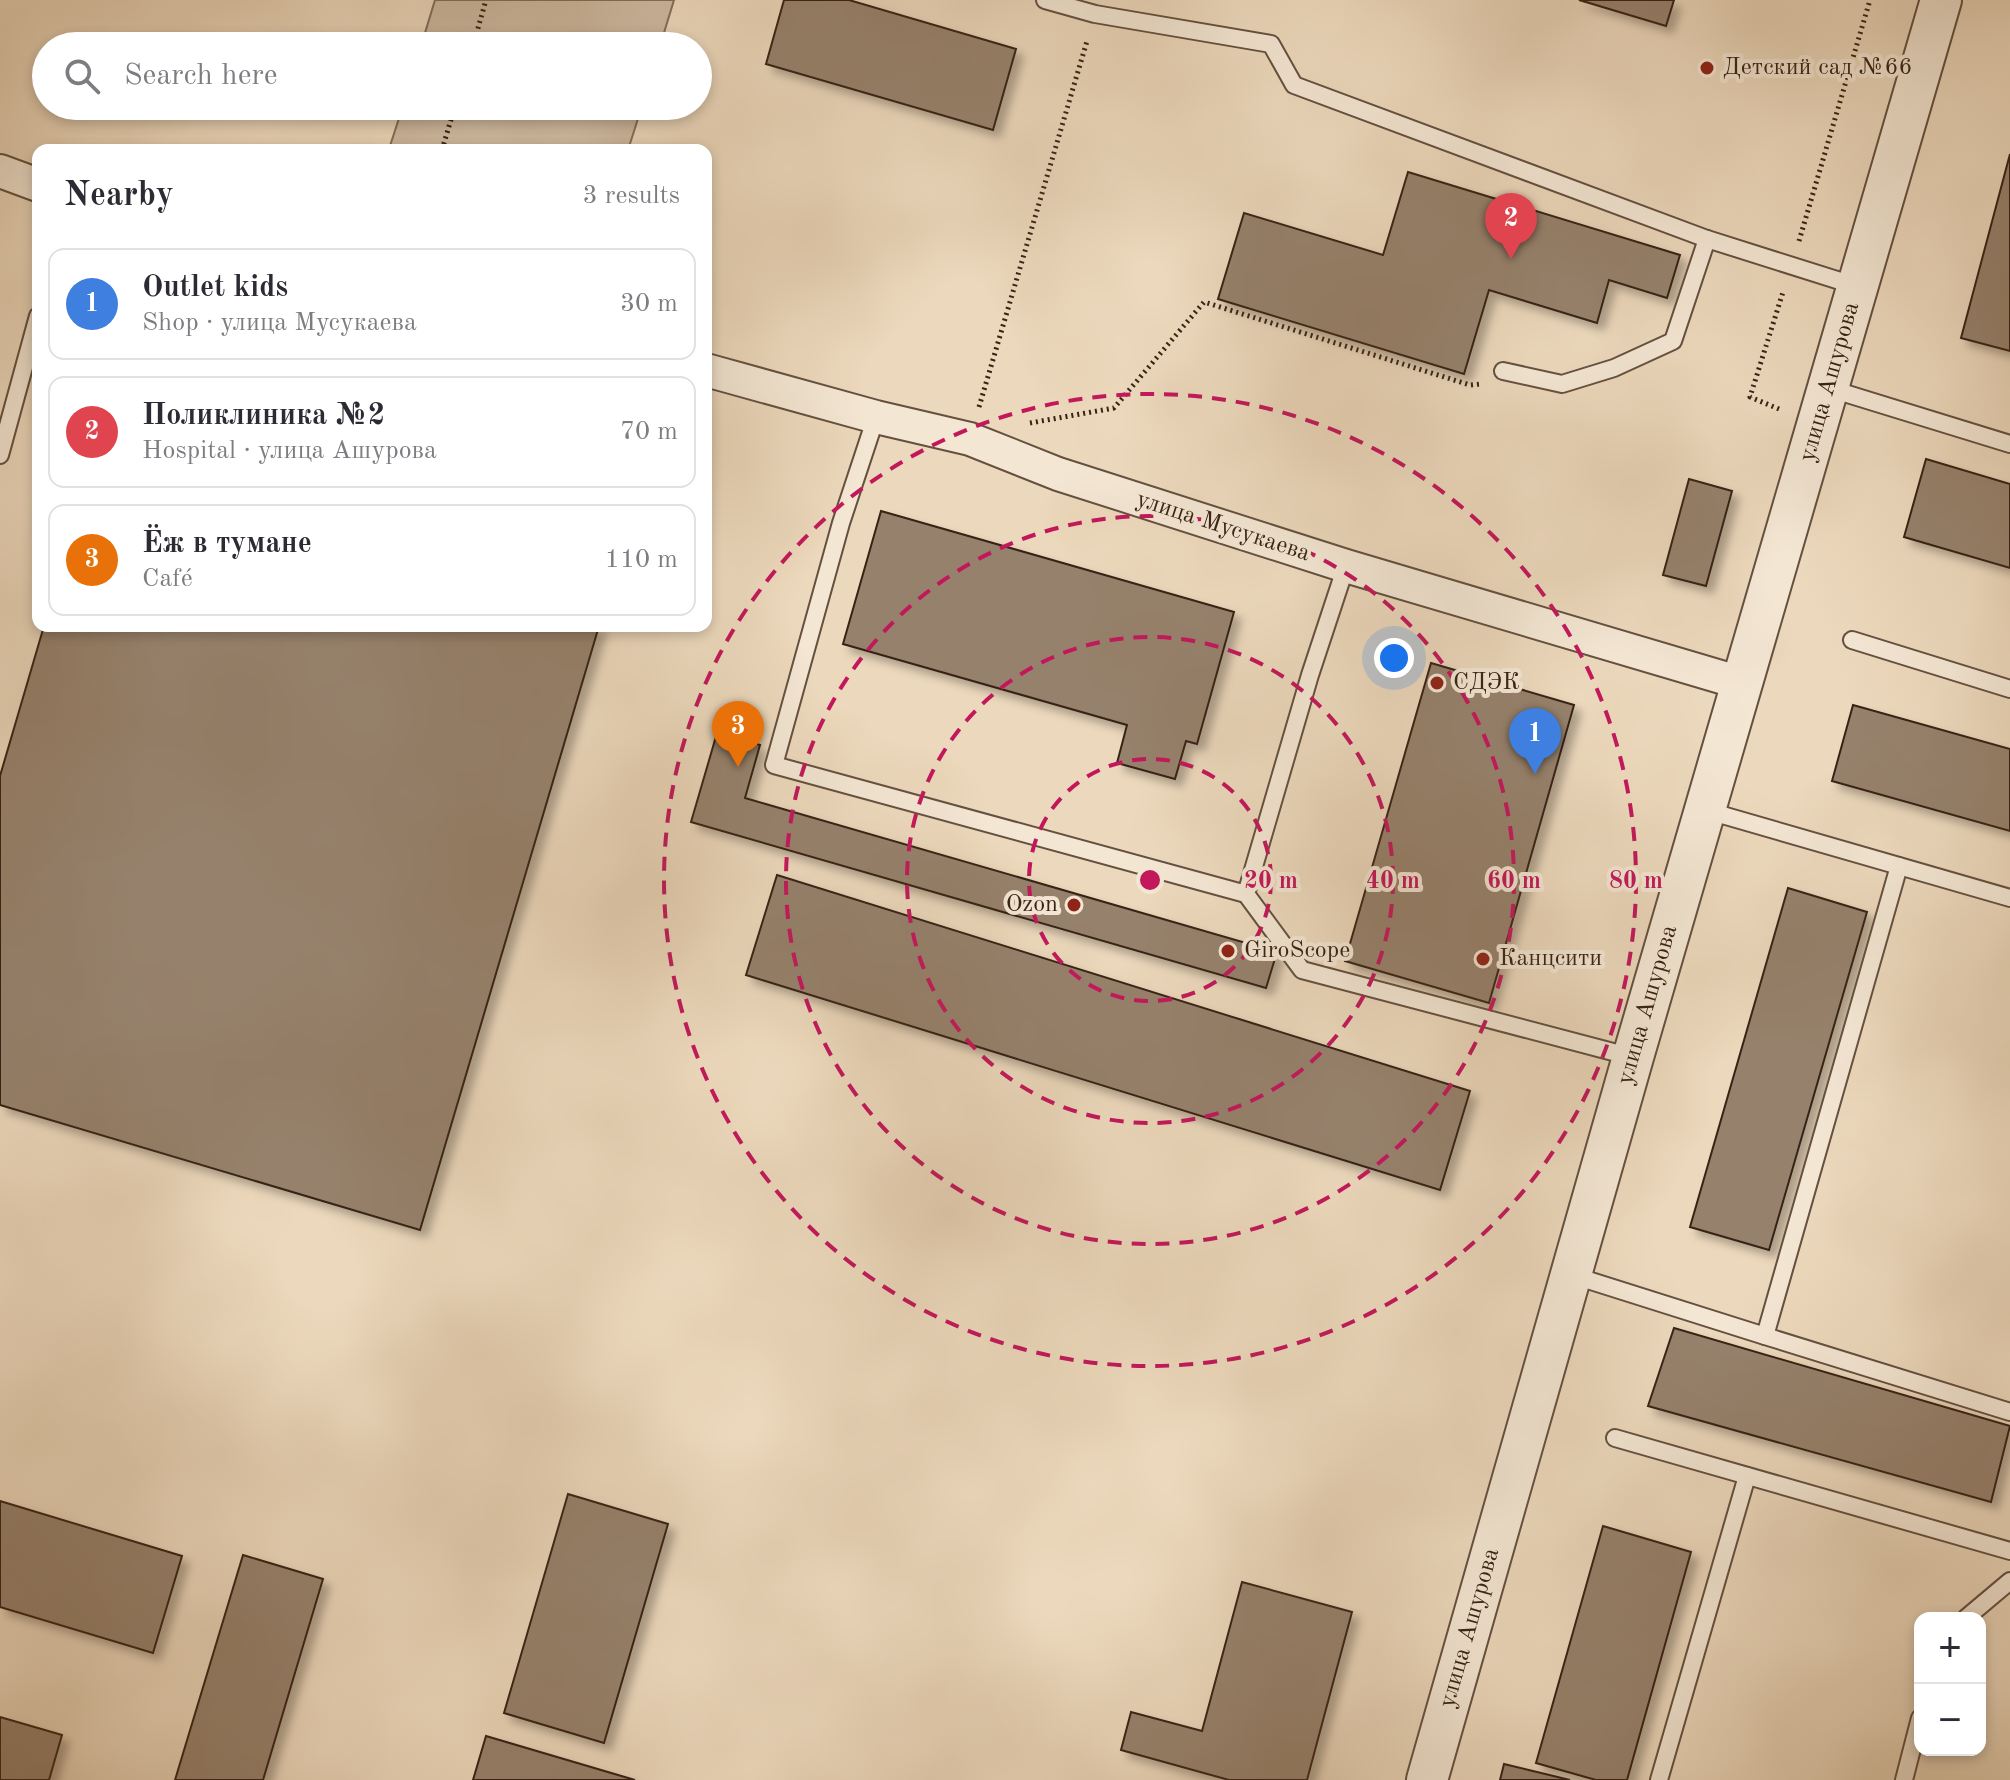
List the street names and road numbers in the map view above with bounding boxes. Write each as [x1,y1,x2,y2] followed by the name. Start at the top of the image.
[1796,299,1864,465] street label: улица Ашурова
[1133,488,1313,566] street label: улица Мусукаева
[1614,922,1682,1088] street label: улица Ашурова
[1436,1545,1504,1711] street label: улица Ашурова

